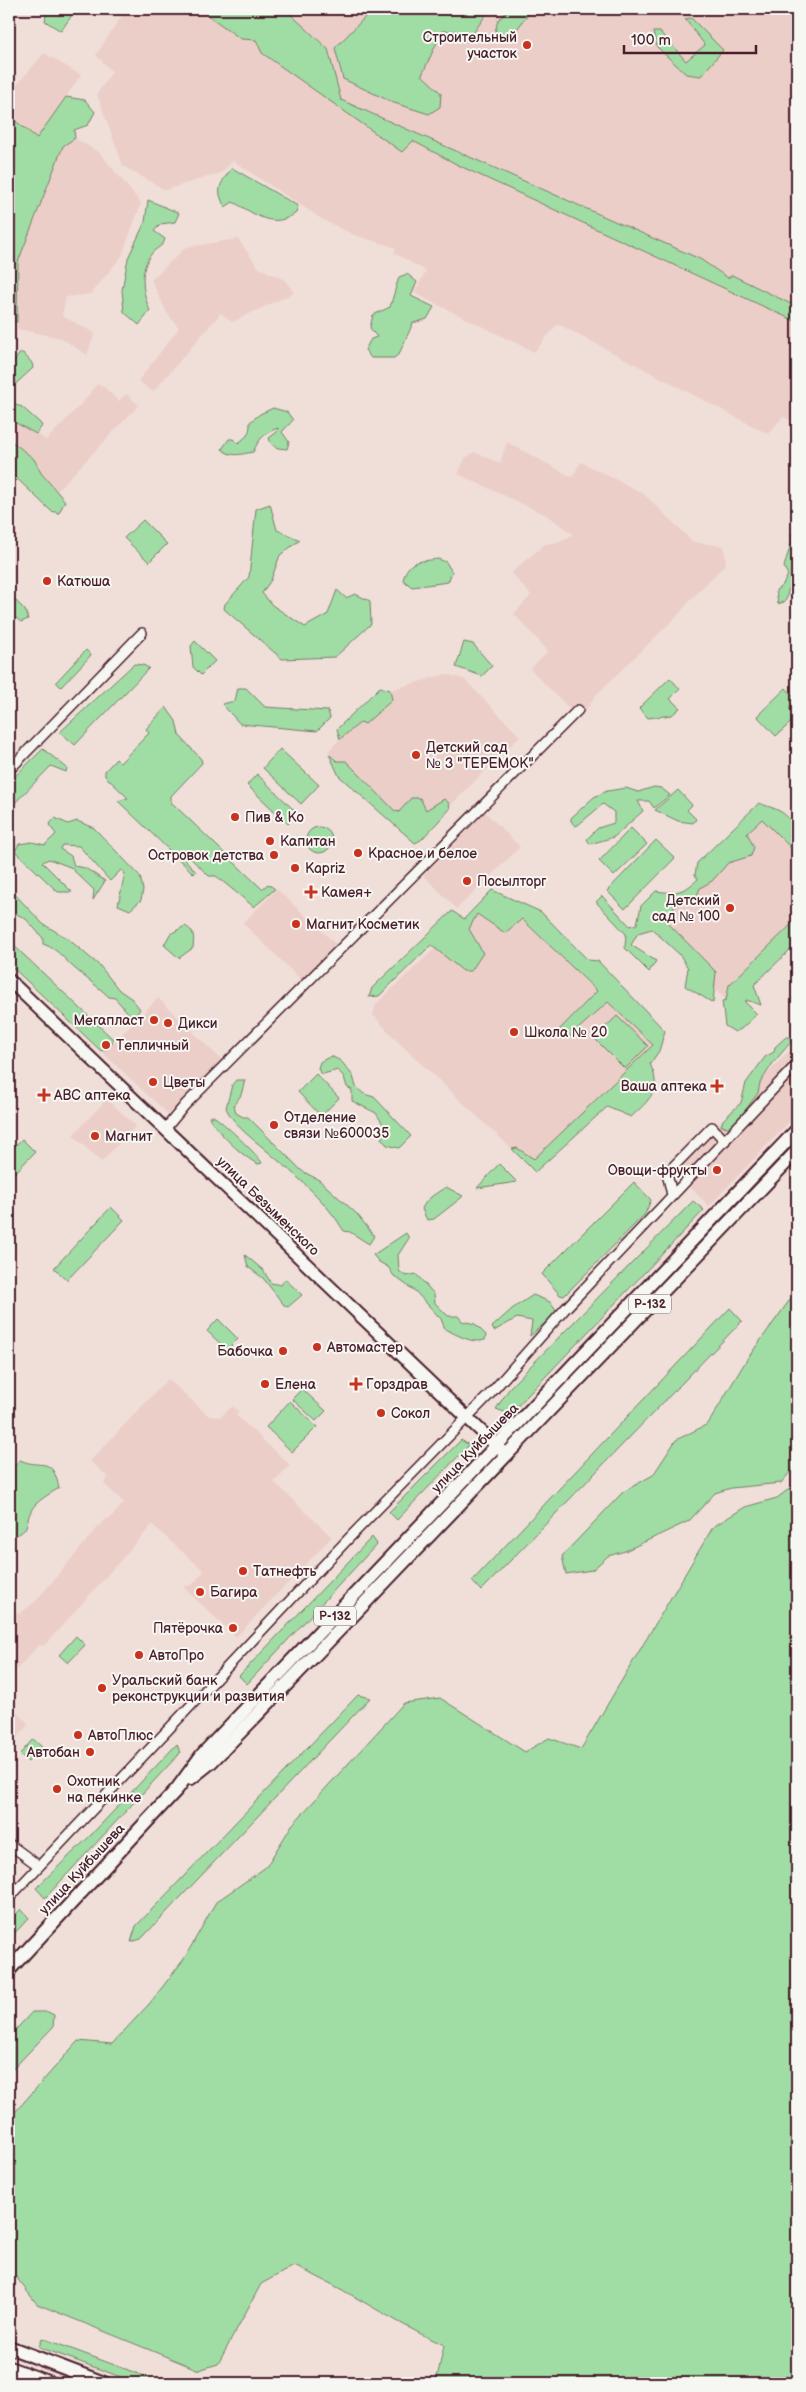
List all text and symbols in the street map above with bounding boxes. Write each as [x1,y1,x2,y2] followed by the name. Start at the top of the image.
[624,22,756,54] scale bar
[423,29,518,62] place label: Строительный участок
[631,31,671,50] text: 100 m
[521,39,533,51] marker: Строительный участок
[57,573,111,590] place label: Катюша
[41,575,53,587] marker: Катюша
[426,739,534,772] place label: Детский сад № 3 "ТЕРЕМОК"
[410,749,422,761] marker: Детский сад № 3 "ТЕРЕМОК"
[245,809,304,826] place label: Пив & Ко
[229,811,241,823] marker: Пив & Ко
[280,833,336,850] place label: Капитан
[264,835,276,847] marker: Капитан
[368,845,477,862] place label: Красное и белое
[148,847,265,864] place label: Островок детства
[352,847,364,859] marker: Красное и белое
[268,849,280,861] marker: Островок детства
[305,860,345,877] place label: Kapriz
[289,862,301,874] marker: Kapriz
[477,873,547,890] place label: Посылторг
[461,875,473,887] marker: Посылторг
[321,884,372,901] place label: Камея+
[305,886,317,898] marker: Камея+
[652,892,720,925] place label: Детский сад № 100
[724,902,736,914] marker: Детский сад № 100
[306,916,420,933] place label: Магнит Косметик
[290,918,302,930] marker: Магнит Косметик
[73,1012,144,1029] place label: Мегапласт
[148,1014,160,1026] marker: Мегапласт
[178,1015,218,1032] place label: Дикси
[162,1017,174,1029] marker: Дикси
[524,1024,607,1041] place label: Школа № 20
[508,1026,520,1038] marker: Школа № 20
[116,1037,189,1054] place label: Тепличный
[100,1039,112,1051] marker: Тепличный
[163,1074,205,1091] place label: Цветы
[147,1076,159,1088] marker: Цветы
[621,1078,708,1095] place label: Ваша аптека
[711,1080,723,1092] marker: Ваша аптека
[53,1087,132,1104] place label: АВС аптека
[38,1089,50,1101] marker: АВС аптека
[284,1109,389,1142] place label: Отделение связи №600035
[268,1119,280,1131] marker: Отделение связи №600035
[105,1128,153,1145] place label: Магнит
[89,1130,101,1142] marker: Магнит
[213,1153,323,1259] street label: улица Безыменского
[608,1162,707,1179] place label: Овощи-фрукты
[711,1164,723,1176] marker: Овощи-фрукты
[629,1295,671,1314] road number: Р-132
[326,1339,403,1356] place label: Автомастер
[311,1341,323,1353] marker: Автомастер
[217,1343,274,1360] place label: Бабочка
[277,1345,289,1357] marker: Бабочка
[275,1376,317,1393] place label: Елена
[366,1376,428,1393] place label: Горздрав
[259,1378,271,1390] marker: Елена
[350,1378,362,1390] marker: Горздрав
[428,1399,523,1496] street label: улица Куйбышева
[391,1405,430,1422] place label: Сокол
[375,1407,387,1419] marker: Сокол
[253,1563,317,1580] place label: Татнефть
[237,1565,249,1577] marker: Татнефть
[210,1584,258,1601] place label: Багира
[194,1586,206,1598] marker: Багира
[314,1606,356,1625] road number: Р-132
[153,1620,224,1637] place label: Пятёрочка
[227,1622,239,1634] marker: Пятёрочка
[148,1647,204,1664] place label: АвтоПро
[133,1649,145,1661] marker: АвтоПро
[112,1672,285,1705] place label: Уральский банк реконструкции и развития
[96,1682,108,1694] marker: Уральский банк реконструкции и развития
[87,1727,153,1744] place label: АвтоПлюс
[72,1729,84,1741] marker: АвтоПлюс
[26,1744,80,1761] place label: Автобан
[84,1746,96,1758] marker: Автобан
[67,1773,142,1806] place label: Охотник на пекинке
[51,1783,63,1795] marker: Охотник на пекинке
[36,1820,129,1918] street label: улица Куйбышева

